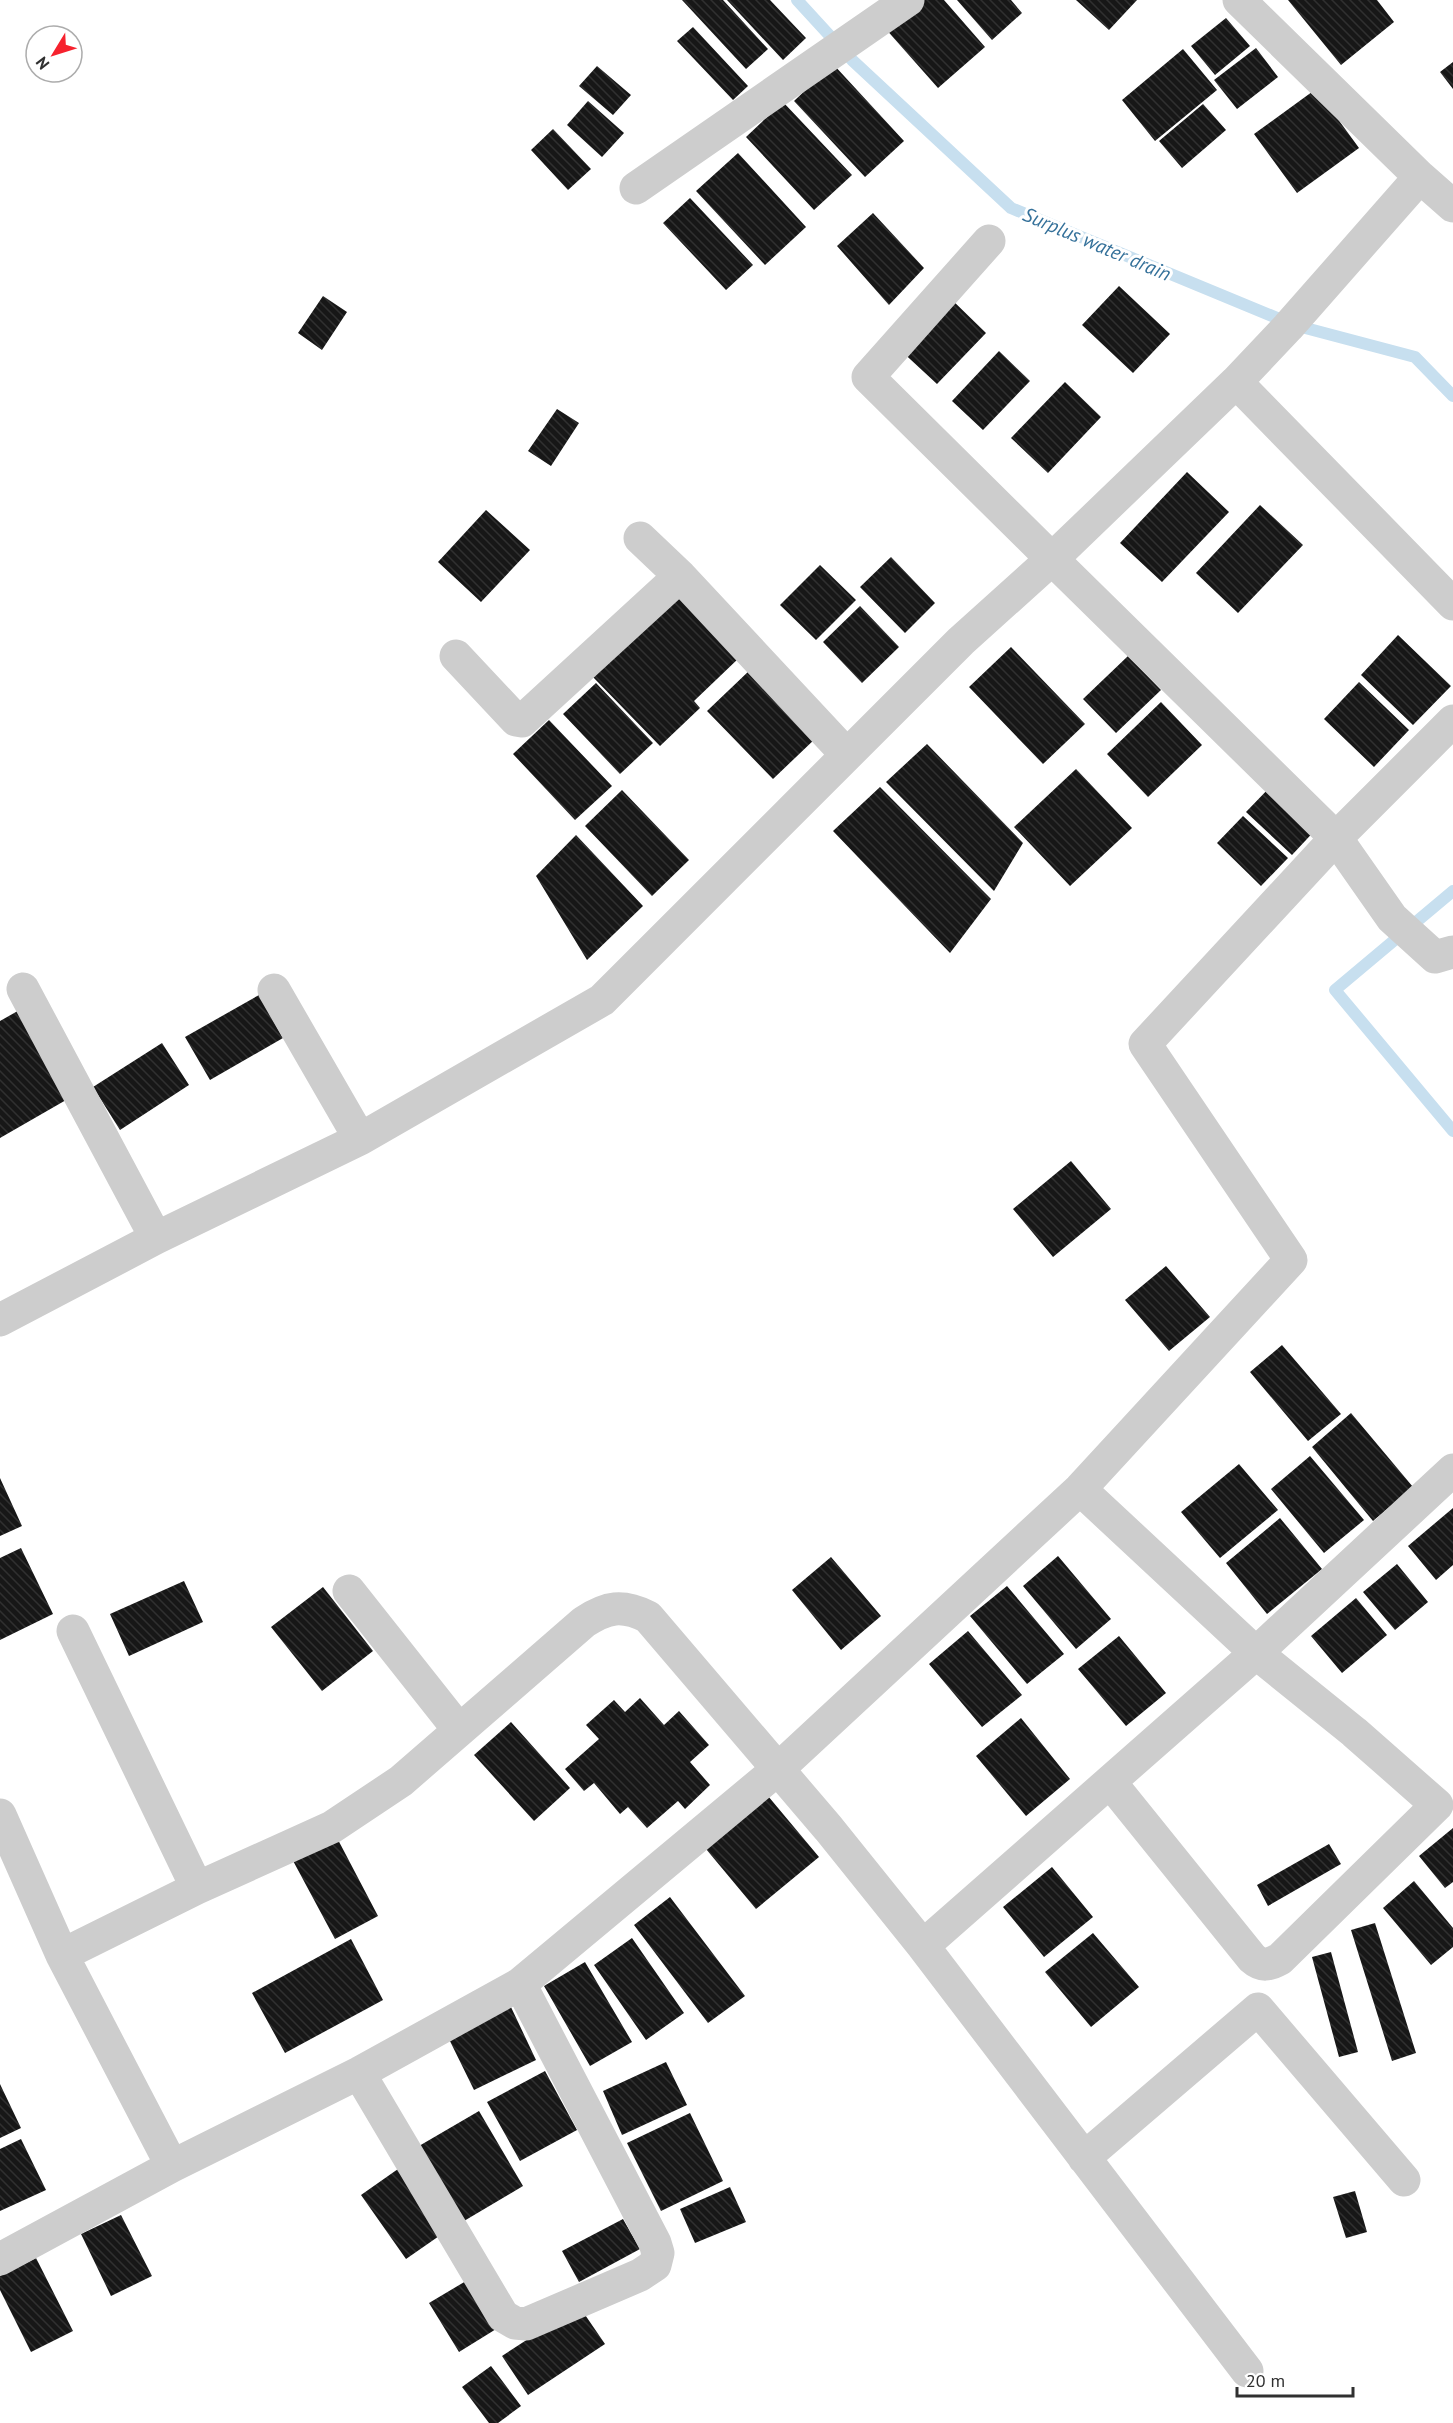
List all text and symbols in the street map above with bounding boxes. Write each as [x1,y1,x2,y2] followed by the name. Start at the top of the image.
[24,24,84,84] north arrow
[31,53,53,74] text: N
[1019,201,1175,287] water label: Surplus water drain
[1237,2360,1352,2398] scale bar
[1246,2369,1285,2392] text: 20 m

